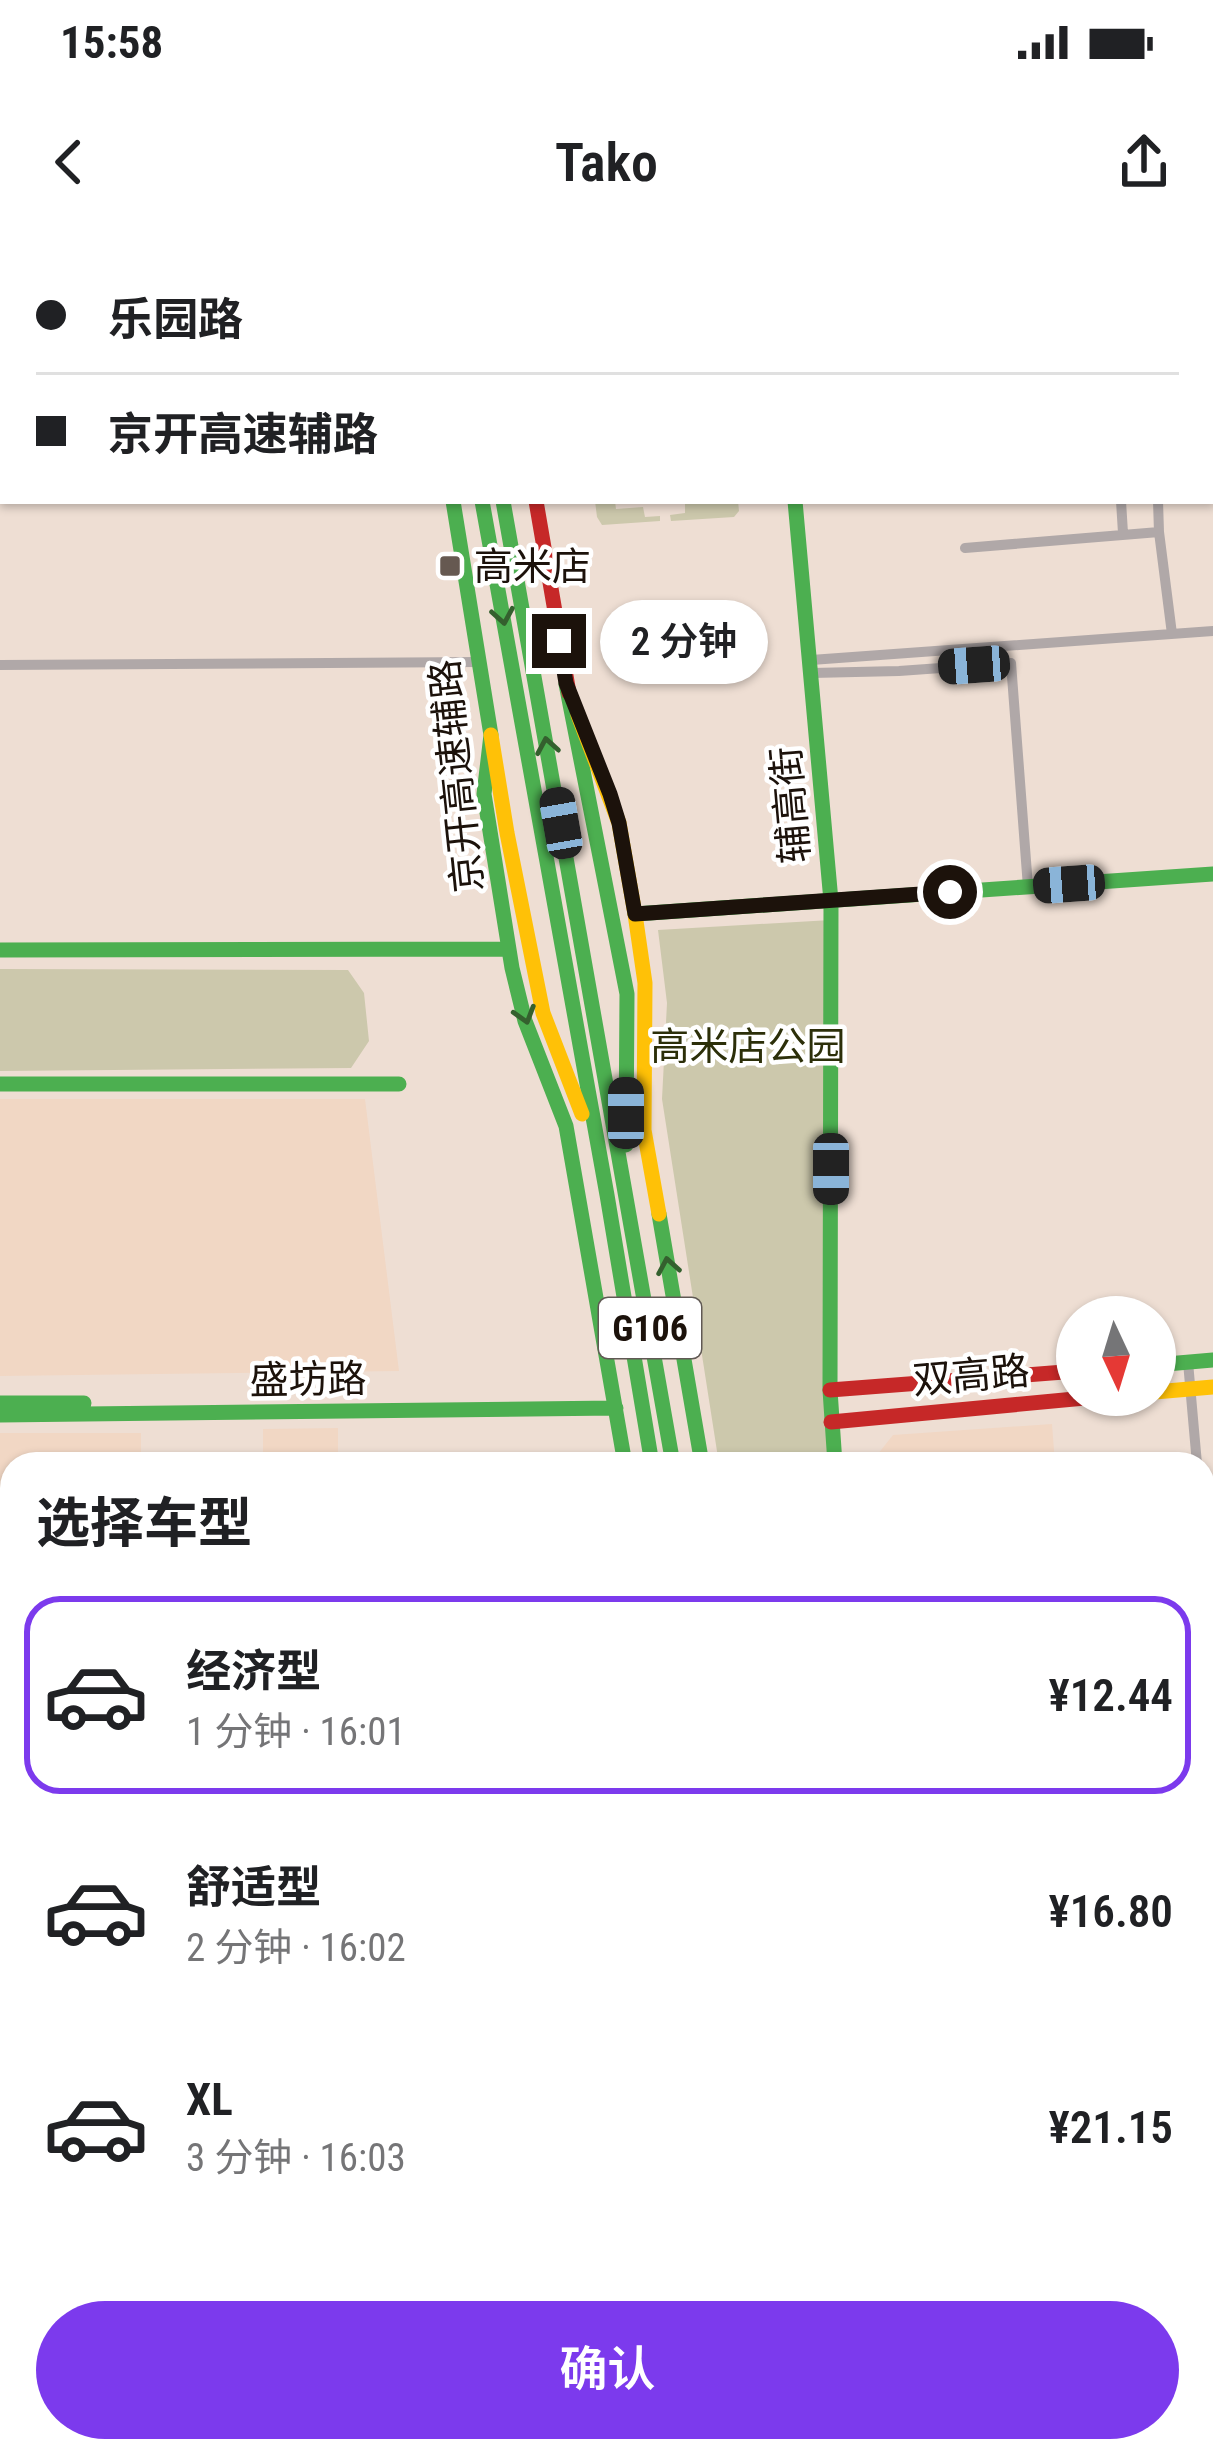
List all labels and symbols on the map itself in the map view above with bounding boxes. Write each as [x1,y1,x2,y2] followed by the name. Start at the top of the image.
[474,544,591,590] place label: 高米店
[437,553,463,579] marker: 高米店
[601,599,769,683] callout: 2 分钟
[489,606,514,626] one-way arrow
[532,614,586,668] route end
[937,645,1011,685] car
[422,657,492,895] street label: 京开高速辅路
[535,736,560,756] one-way arrow
[763,745,819,865] street label: 辅高街
[537,784,585,862] car
[1032,864,1106,904] car
[923,865,977,919] route start
[510,1004,535,1025] one-way arrow
[650,1024,846,1070] park label: 高米店公园
[608,1077,644,1149] car
[813,1133,849,1205] car
[657,1256,682,1276] one-way arrow
[1056,1296,1176,1416] north arrow
[599,1298,701,1358] road number: G106
[911,1348,1031,1404] street label: 双高路
[249,1356,367,1404] street label: 盛坊路

